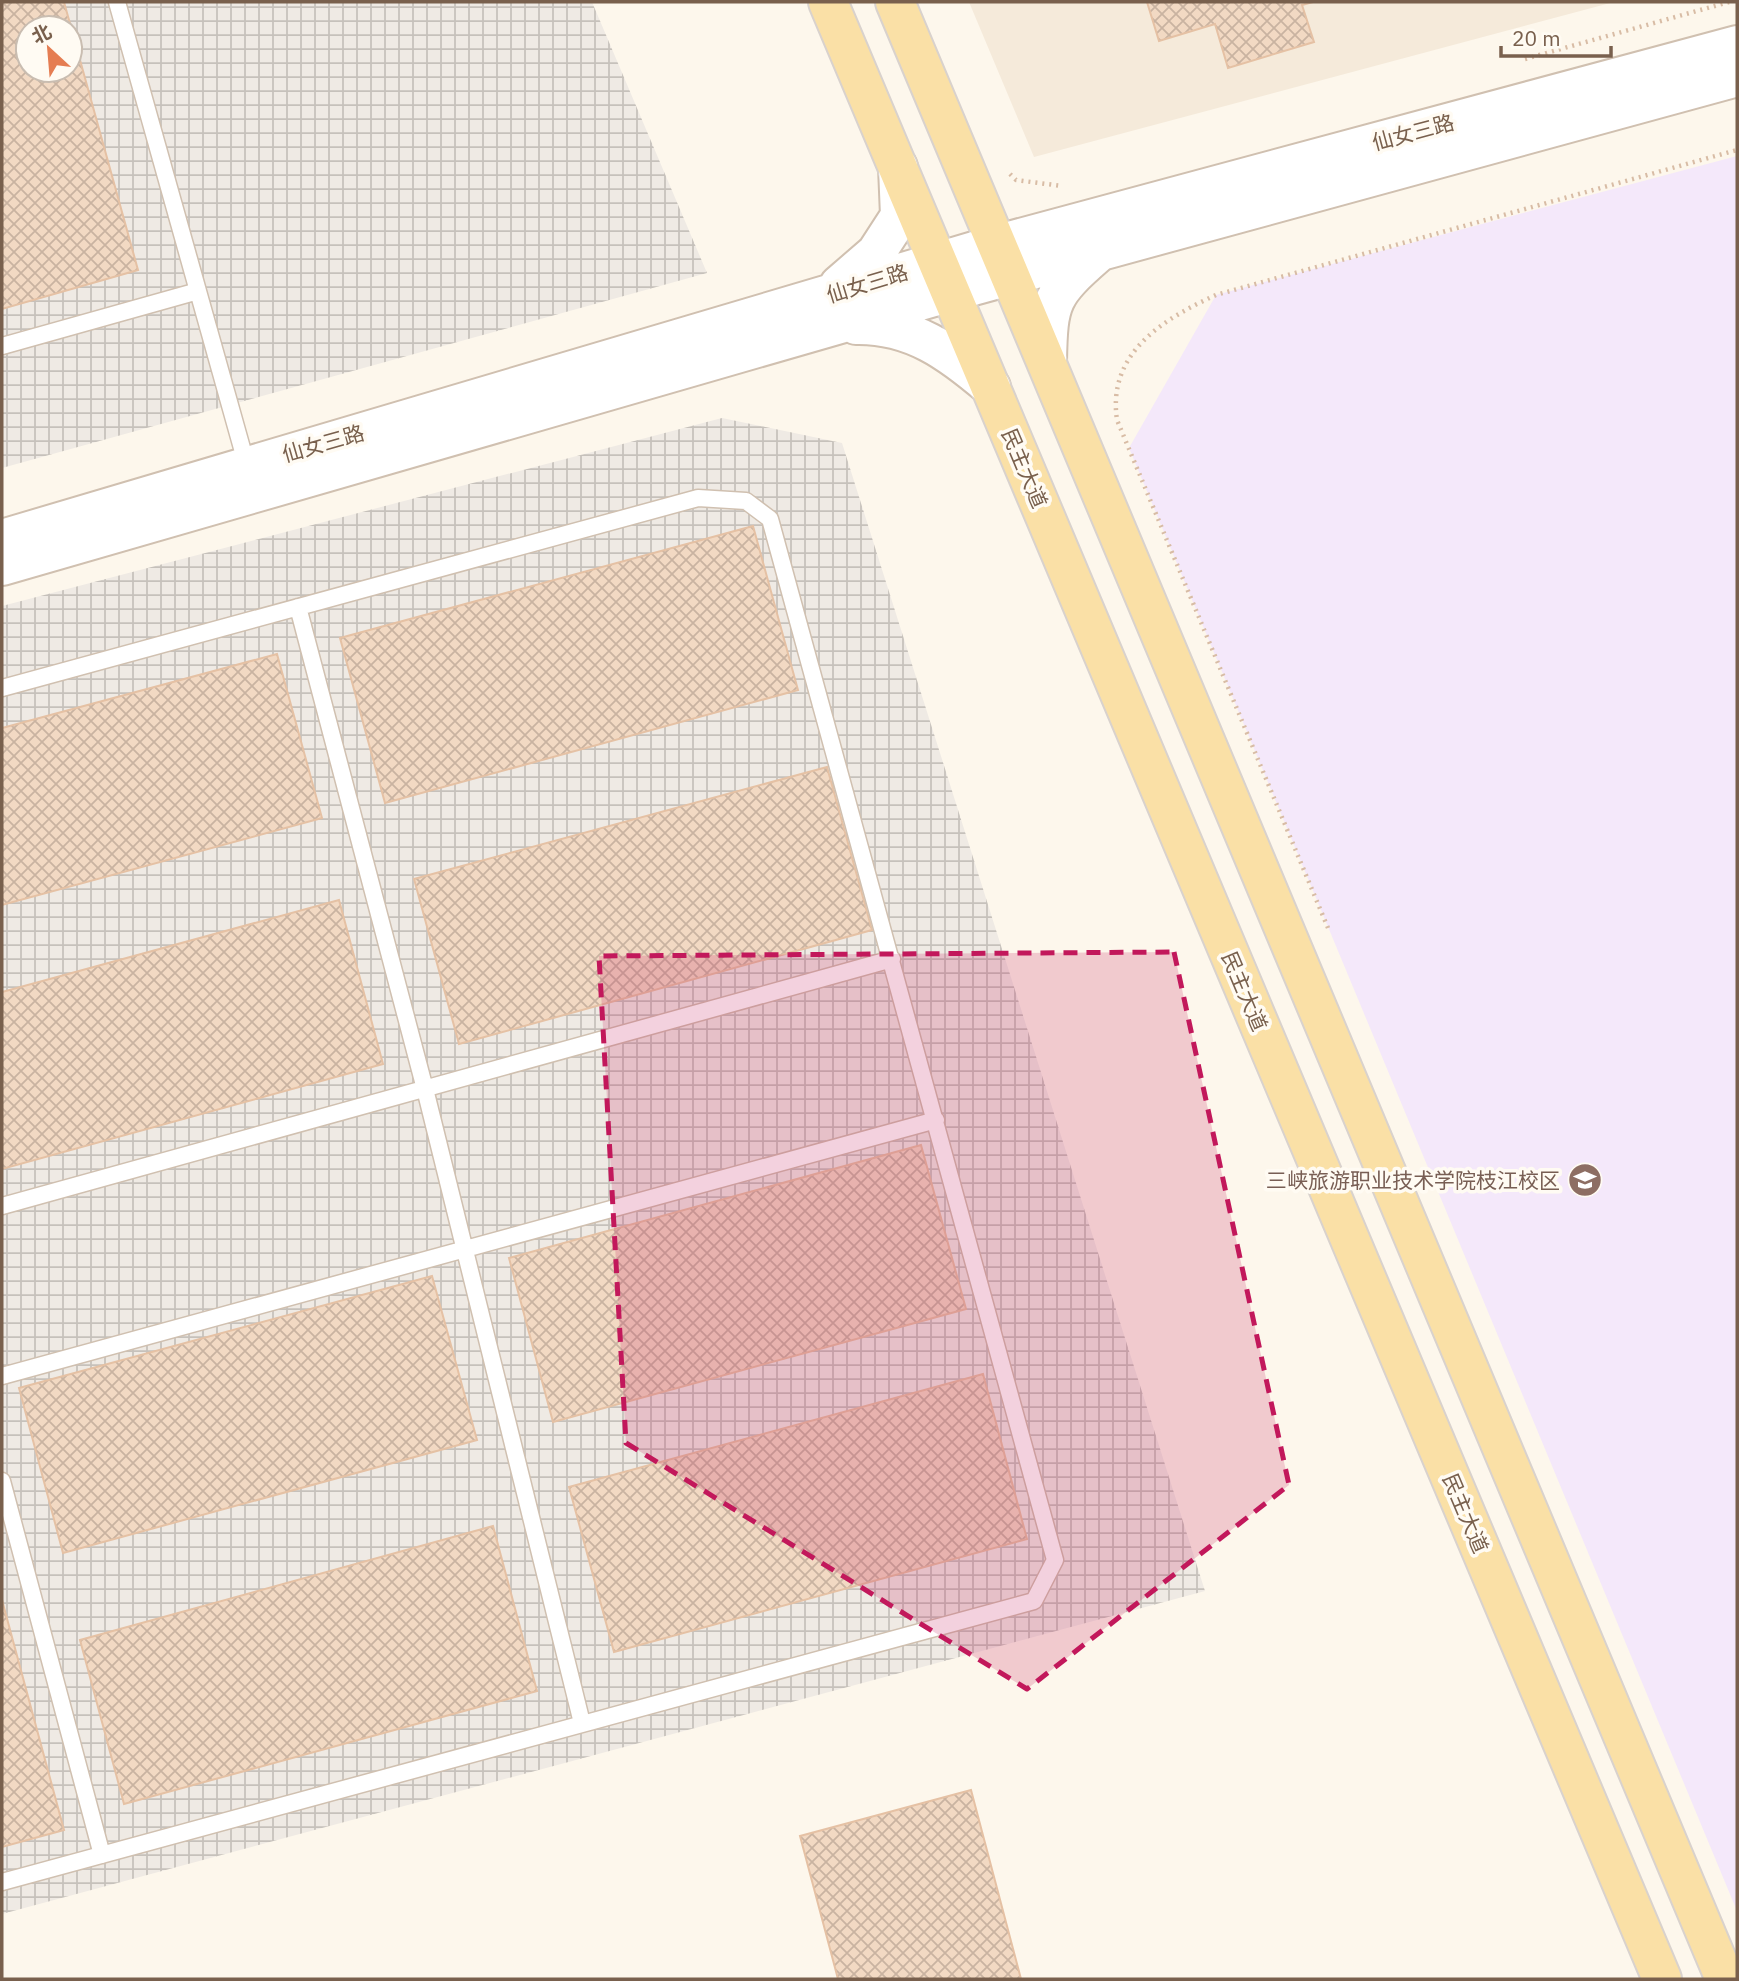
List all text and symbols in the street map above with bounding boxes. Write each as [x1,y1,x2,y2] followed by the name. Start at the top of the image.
[14,14,84,84] north arrow
[1501,14,1611,58] scale bar
[28,19,55,49] text: 北
[1512,24,1561,52] text: 20 m
[1369,108,1457,156] street label: 仙女三路
[823,257,911,309] street label: 仙女三路
[279,418,367,468] street label: 仙女三路
[996,424,1054,512] street label: 民主大道
[1216,947,1274,1035] street label: 民主大道
[1566,1161,1604,1199] school or university icon: 三峡旅游职业技术学院枝江校区
[1266,1166,1560,1194] place label: 三峡旅游职业技术学院枝江校区
[1437,1469,1495,1557] street label: 民主大道

